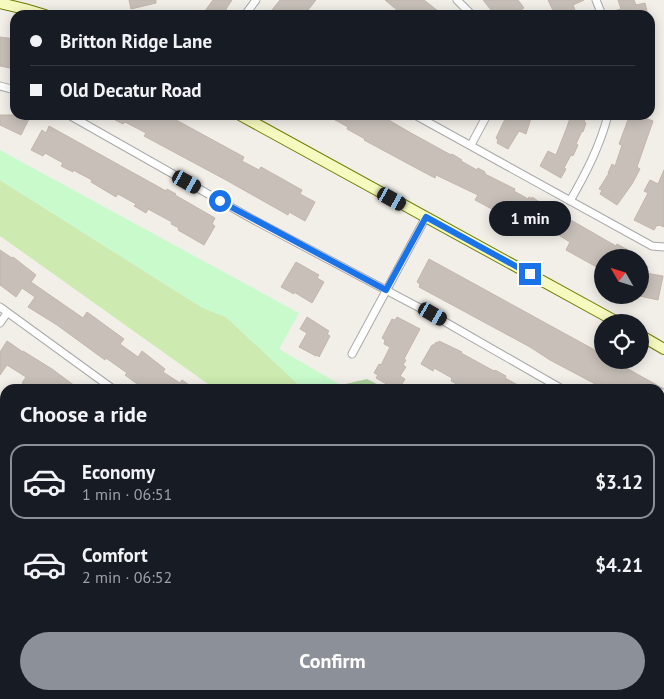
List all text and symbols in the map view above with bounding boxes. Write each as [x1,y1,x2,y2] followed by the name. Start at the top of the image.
[60,29,212,53] text: Britton Ridge Lane
[60,78,202,102] text: Old Decatur Road
[170,168,203,196] car
[375,185,408,213] car
[209,190,231,212] route start
[489,202,571,236] callout: 1 min
[510,208,550,228] text: 1 min
[594,249,649,304] north arrow
[594,249,649,369] map controls
[519,263,541,285] route end
[416,300,449,328] car
[594,314,649,369] button: locate
[20,400,147,428] text: Choose a ride
[22,459,67,504] icon: car
[82,460,155,484] text: Economy
[595,470,643,494] text: $3.12
[82,484,172,504] text: 1 min · 06:51
[22,542,67,587] icon: car
[82,543,148,567] text: Comfort
[595,553,643,577] text: $4.21
[82,567,172,587] text: 2 min · 06:52
[20,632,645,690] button: Confirm

